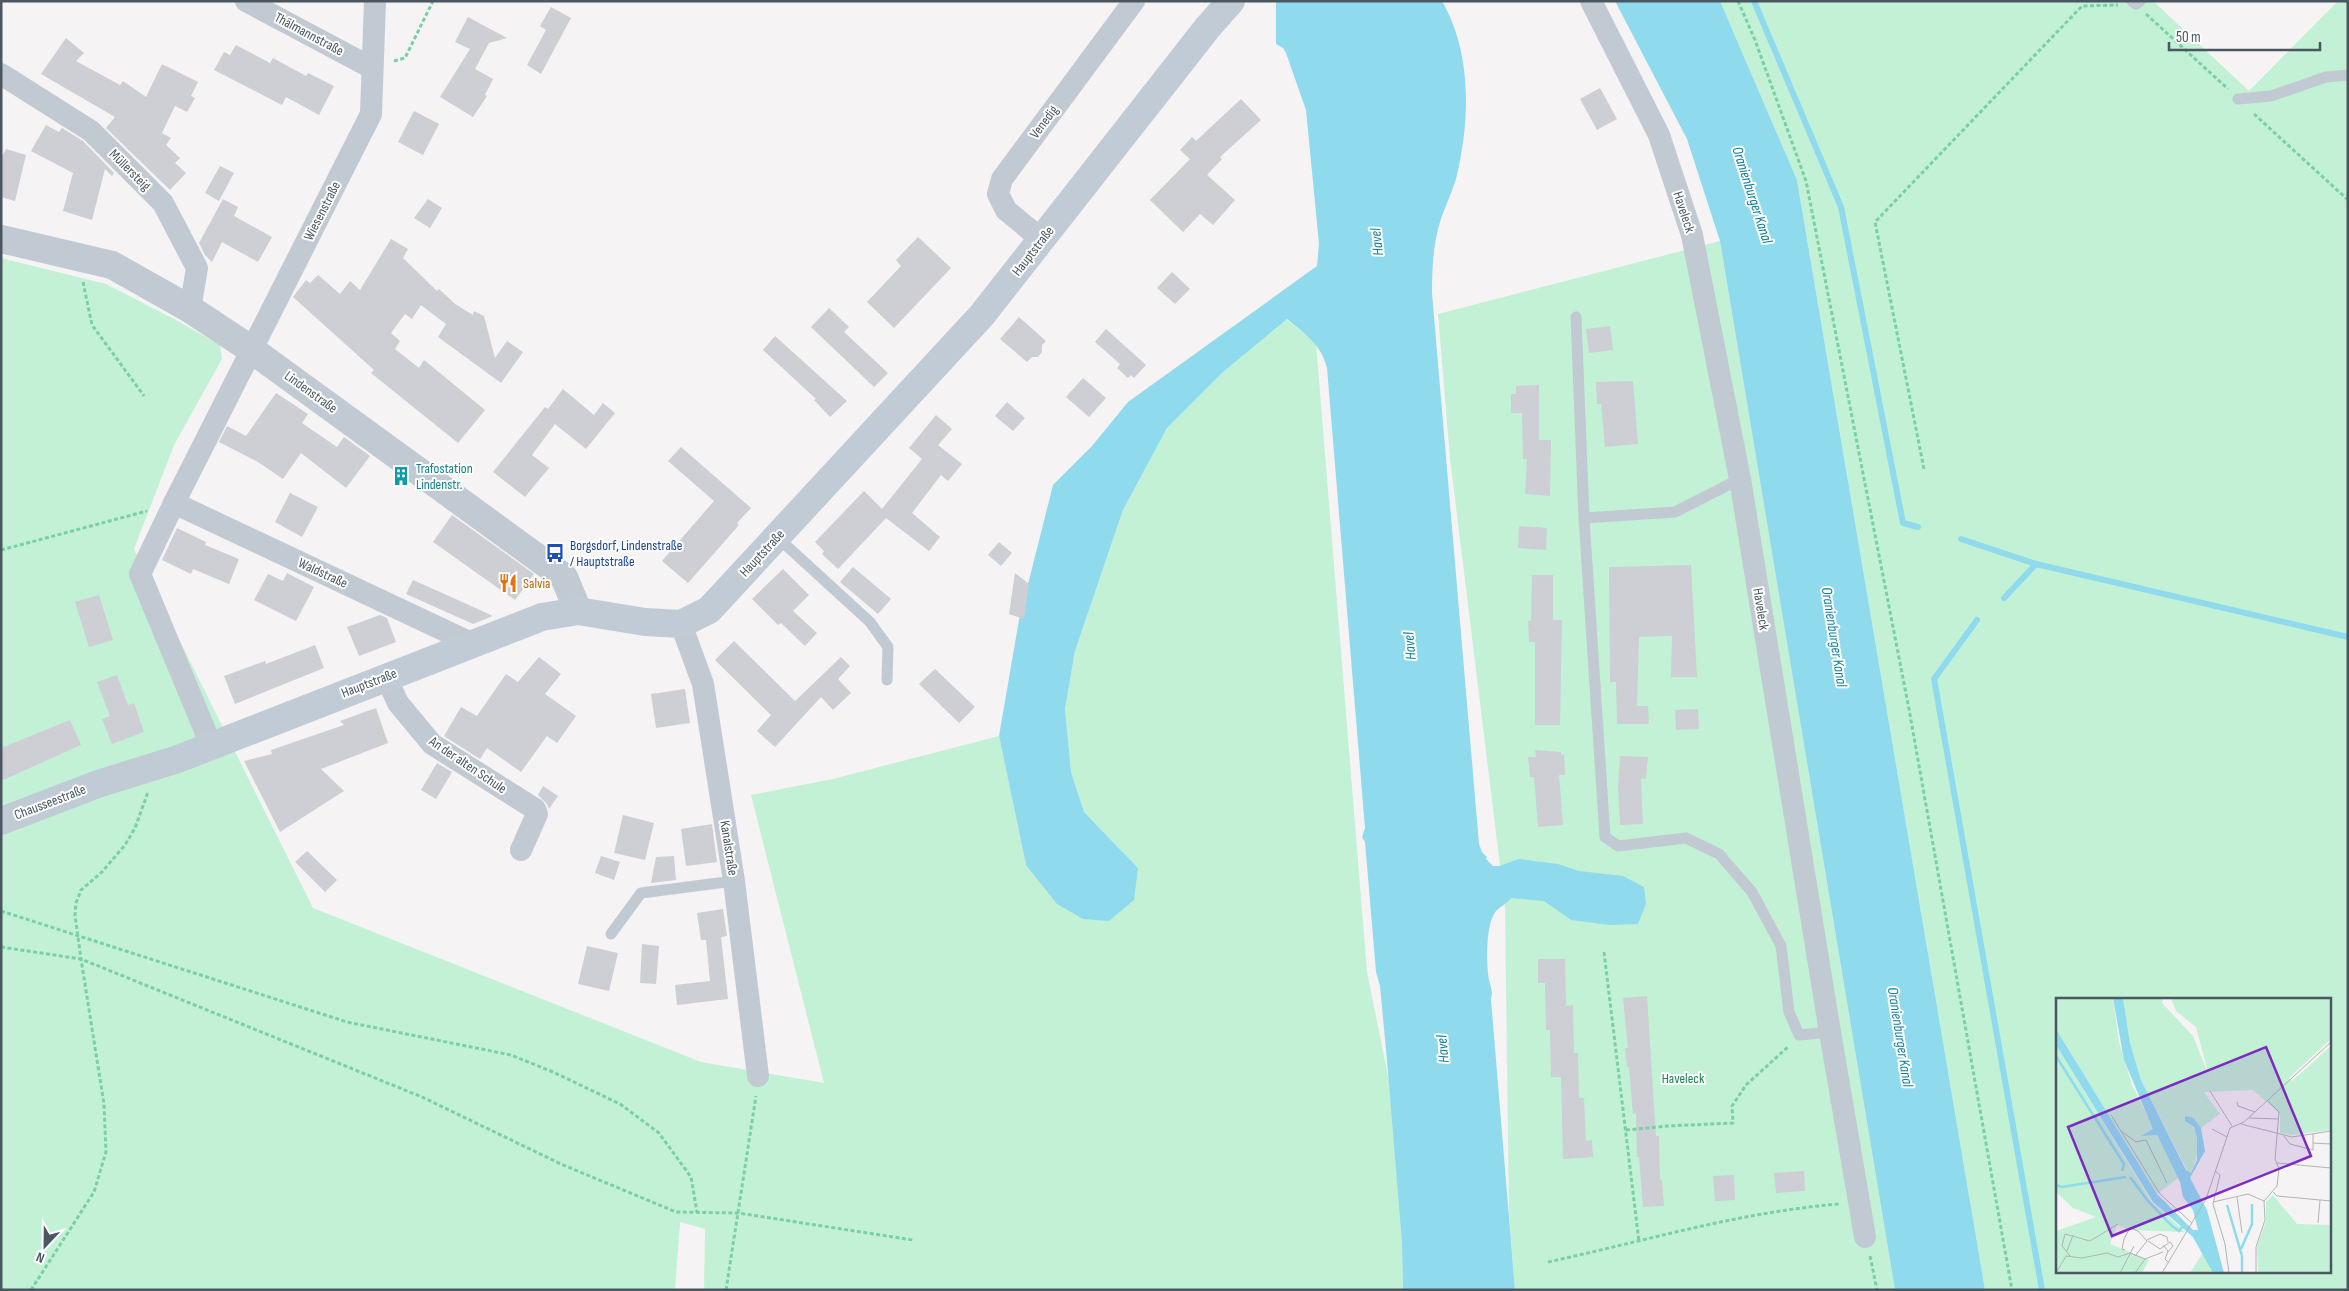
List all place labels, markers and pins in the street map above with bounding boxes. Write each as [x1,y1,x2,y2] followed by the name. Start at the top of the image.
[416,460,473,493] place label: Trafostation Lindenstr.
[390,465,412,487] building icon: Trafostation Lindenstr.
[570,537,682,570] place label: Borgsdorf, Lindenstraße / Hauptstraße
[544,542,566,564] bus stop icon: Borgsdorf, Lindenstraße / Hauptstraße
[497,572,519,594] restaurant icon: Salvia
[523,575,550,592] place label: Salvia

